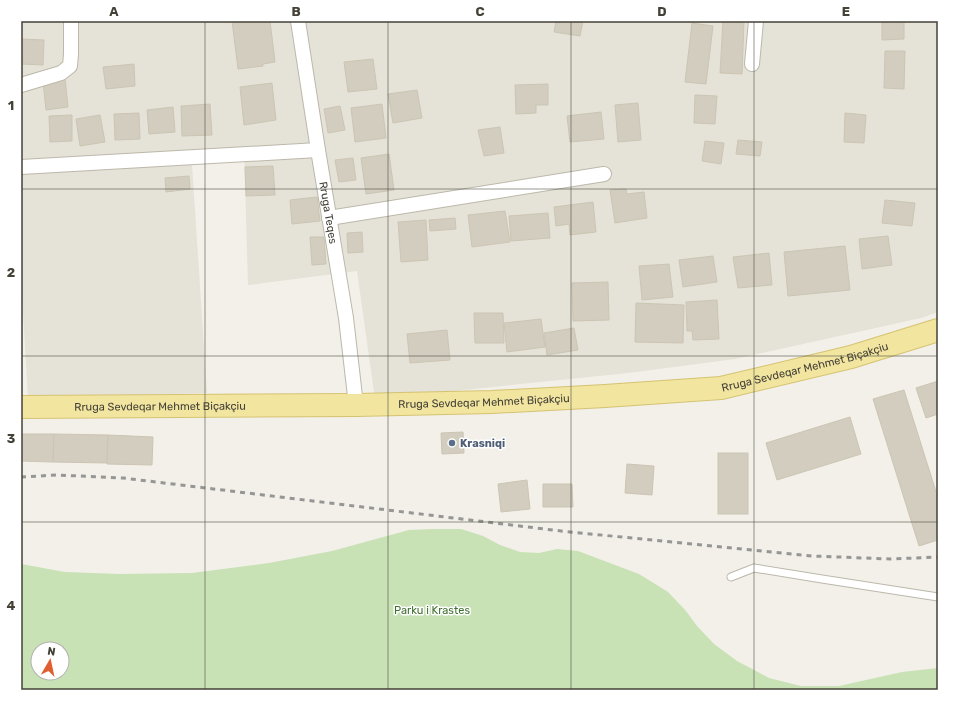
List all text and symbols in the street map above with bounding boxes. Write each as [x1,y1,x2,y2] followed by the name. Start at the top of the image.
[109,4,119,19] text: A
[291,4,301,19] text: B
[475,4,485,19] text: C
[657,4,667,19] text: D
[842,4,850,19] text: E
[8,98,14,113] text: 1
[316,181,340,245] street label: Rruga Teqes
[7,265,15,280] text: 2
[720,340,890,395] street label: Rruga Sevdeqar Mehmet Biçakçiu
[398,392,570,411] street label: Rruga Sevdeqar Mehmet Biçakçiu
[74,400,246,414] street label: Rruga Sevdeqar Mehmet Biçakçiu
[7,431,16,446] text: 3
[460,437,505,450] place label: Krasniqi
[447,438,457,448] marker: Krasniqi
[7,598,16,613] text: 4
[394,604,470,617] park label: Parku i Krastes
[30,641,70,681] north arrow
[47,645,56,659] text: N

